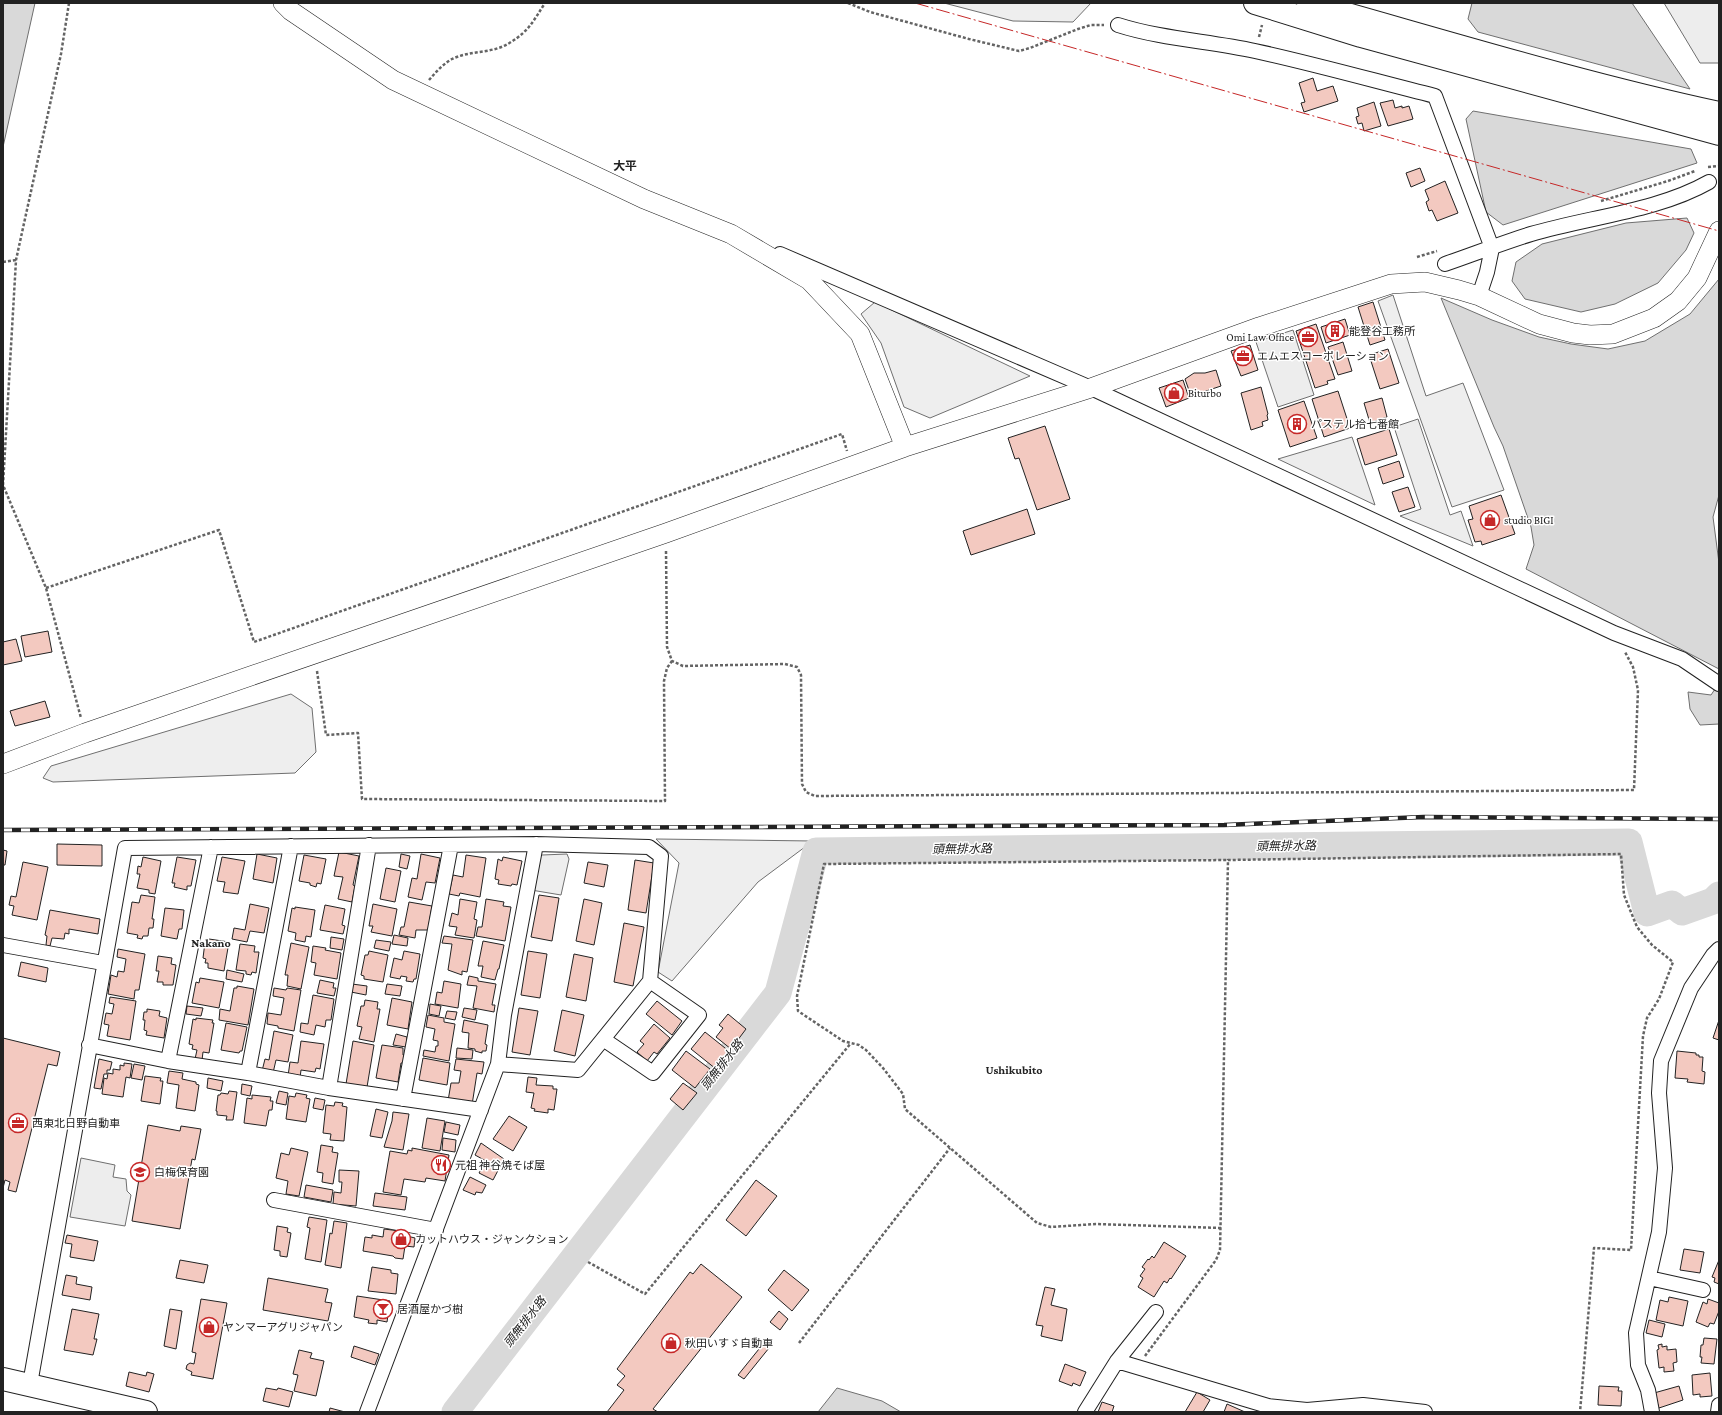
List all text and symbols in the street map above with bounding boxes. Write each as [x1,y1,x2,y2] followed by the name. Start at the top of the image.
[613,159,637,173] district label: 大平
[1324,320,1346,342] building icon: 能登谷工務所
[1349,325,1416,337] place label: 能登谷工務所
[1297,326,1319,348] office icon: Omi Law Office
[1226,331,1294,343] place label: Omi Law Office
[1232,345,1254,367] office icon: エムエスコーポレーション
[1257,350,1389,362] place label: エムエスコーポレーション
[1163,382,1185,404] shop icon: Biturbo
[1188,387,1222,399] place label: Biturbo
[1286,413,1308,435] building icon: パステル拾七番館
[1311,418,1399,430] place label: パステル拾七番館
[1479,509,1501,531] shop icon: studio BIGI
[1504,514,1554,526] place label: studio BIGI
[1256,838,1317,854] water label: 頭無排水路
[932,841,993,857] water label: 頭無排水路
[191,936,231,950] district label: Nakano
[698,1036,747,1093] water label: 頭無排水路
[986,1063,1042,1077] district label: Ushikubito
[7,1112,29,1134] office icon: 西東北日野自動車
[32,1117,120,1129] place label: 西東北日野自動車
[430,1154,452,1176] restaurant icon: 元祖 神谷焼そば屋
[455,1159,545,1171] place label: 元祖 神谷焼そば屋
[129,1161,151,1183] school or university icon: 白梅保育園
[154,1166,209,1178] place label: 白梅保育園
[390,1228,412,1250] shop icon: カットハウス・ジャンクション
[415,1233,568,1245] place label: カットハウス・ジャンクション
[501,1293,550,1350] water label: 頭無排水路
[372,1298,394,1320] bar icon: 居酒屋かづ樹
[397,1303,463,1315] place label: 居酒屋かづ樹
[198,1316,220,1338] shop icon: ヤンマーアグリジャパン
[223,1321,343,1333] place label: ヤンマーアグリジャパン
[660,1332,682,1354] shop icon: 秋田いすゞ自動車
[685,1337,773,1349] place label: 秋田いすゞ自動車

